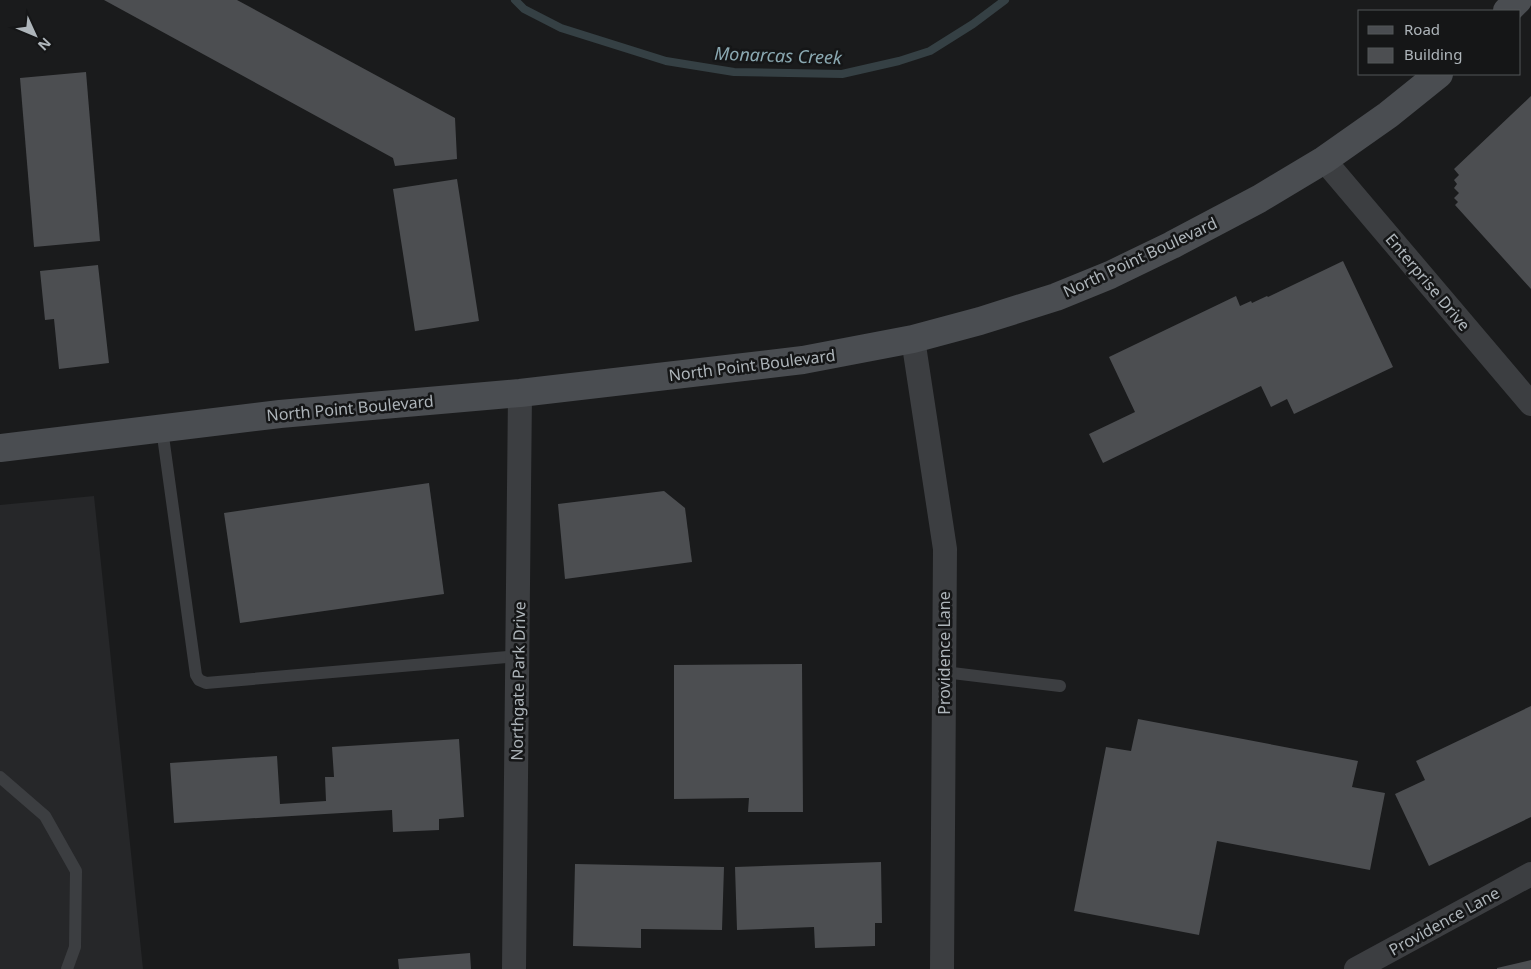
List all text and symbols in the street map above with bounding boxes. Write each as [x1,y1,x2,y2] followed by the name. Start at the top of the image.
[10,10,60,60] north arrow
[1358,10,1521,75] legend
[1404,19,1440,39] text: Road
[34,34,56,55] text: N
[714,41,843,69] water label: Monarcas Creek
[1404,44,1462,64] text: Building
[1059,212,1221,302] street label: North Point Boulevard
[1381,229,1475,335] street label: Enterprise Drive
[667,344,837,386] street label: North Point Boulevard
[266,390,434,426] street label: North Point Boulevard
[933,591,955,715] street label: Providence Lane
[506,601,530,761] street label: Northgate Park Drive
[1385,881,1503,961] street label: Providence Lane

